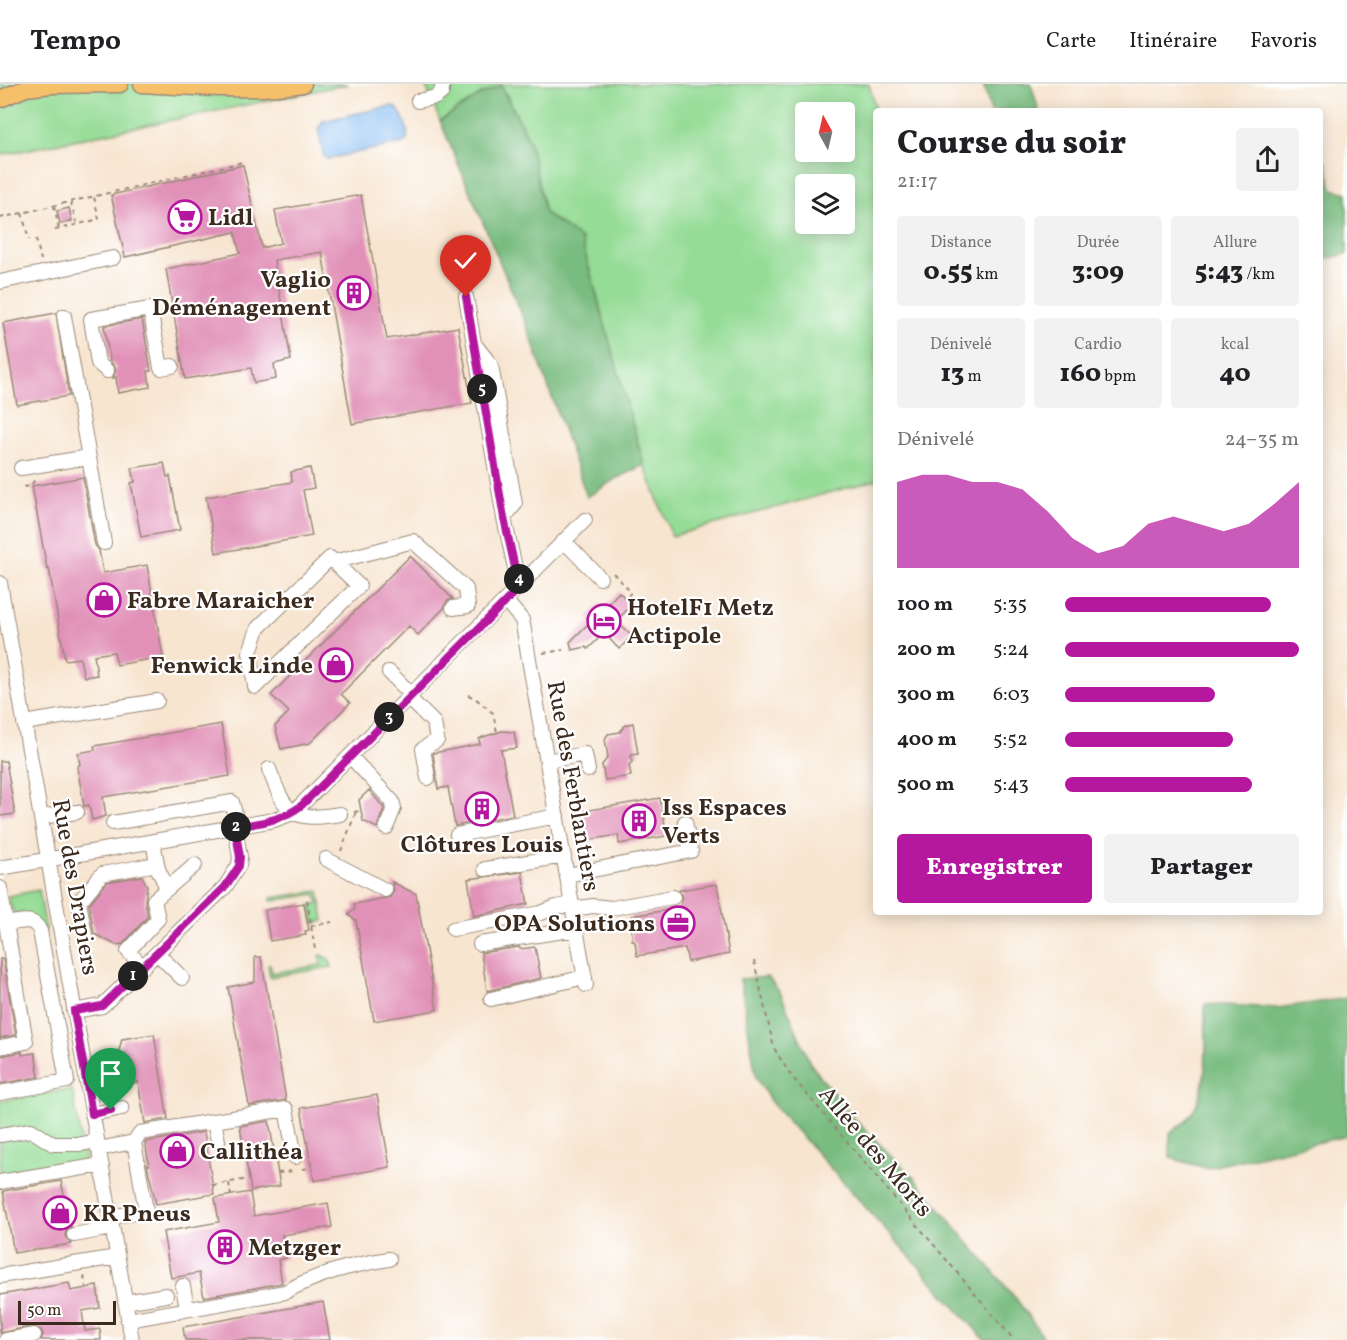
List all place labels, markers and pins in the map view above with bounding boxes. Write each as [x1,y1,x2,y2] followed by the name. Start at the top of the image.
[167,199,203,235] supermarket icon: Lidl
[208,202,253,236] place label: Lidl
[440,235,491,297] pin
[152,264,331,326] place label: Vaglio Déménagement
[336,275,372,311] building icon: Vaglio Déménagement
[467,374,497,404] pin: 5
[504,564,534,594] pin: 4
[86,582,122,618] shop icon: Fabre Maraicher
[127,585,314,619] place label: Fabre Maraicher
[627,592,774,654] place label: HotelF1 Metz Actipole
[586,603,622,639] hotel icon: HotelF1 Metz Actipole
[318,647,354,683] shop icon: Fenwick Linde
[151,650,313,684] place label: Fenwick Linde
[374,702,404,732] pin: 3
[464,791,500,827] building icon: Clôtures Louis
[662,792,787,854] place label: Iss Espaces Verts
[621,803,657,839] building icon: Iss Espaces Verts
[221,812,251,842] pin: 2
[401,829,563,863] place label: Clôtures Louis
[660,905,696,941] office icon: OPA Solutions
[494,908,655,942] place label: OPA Solutions
[118,961,148,991] pin: 1
[85,1048,136,1110] pin
[159,1133,195,1169] shop icon: Callithéa
[200,1136,303,1170] place label: Callithéa
[42,1195,78,1231] shop icon: KR Pneus
[83,1198,191,1232] place label: KR Pneus
[207,1229,243,1265] building icon: Metzger
[248,1232,341,1266] place label: Metzger

